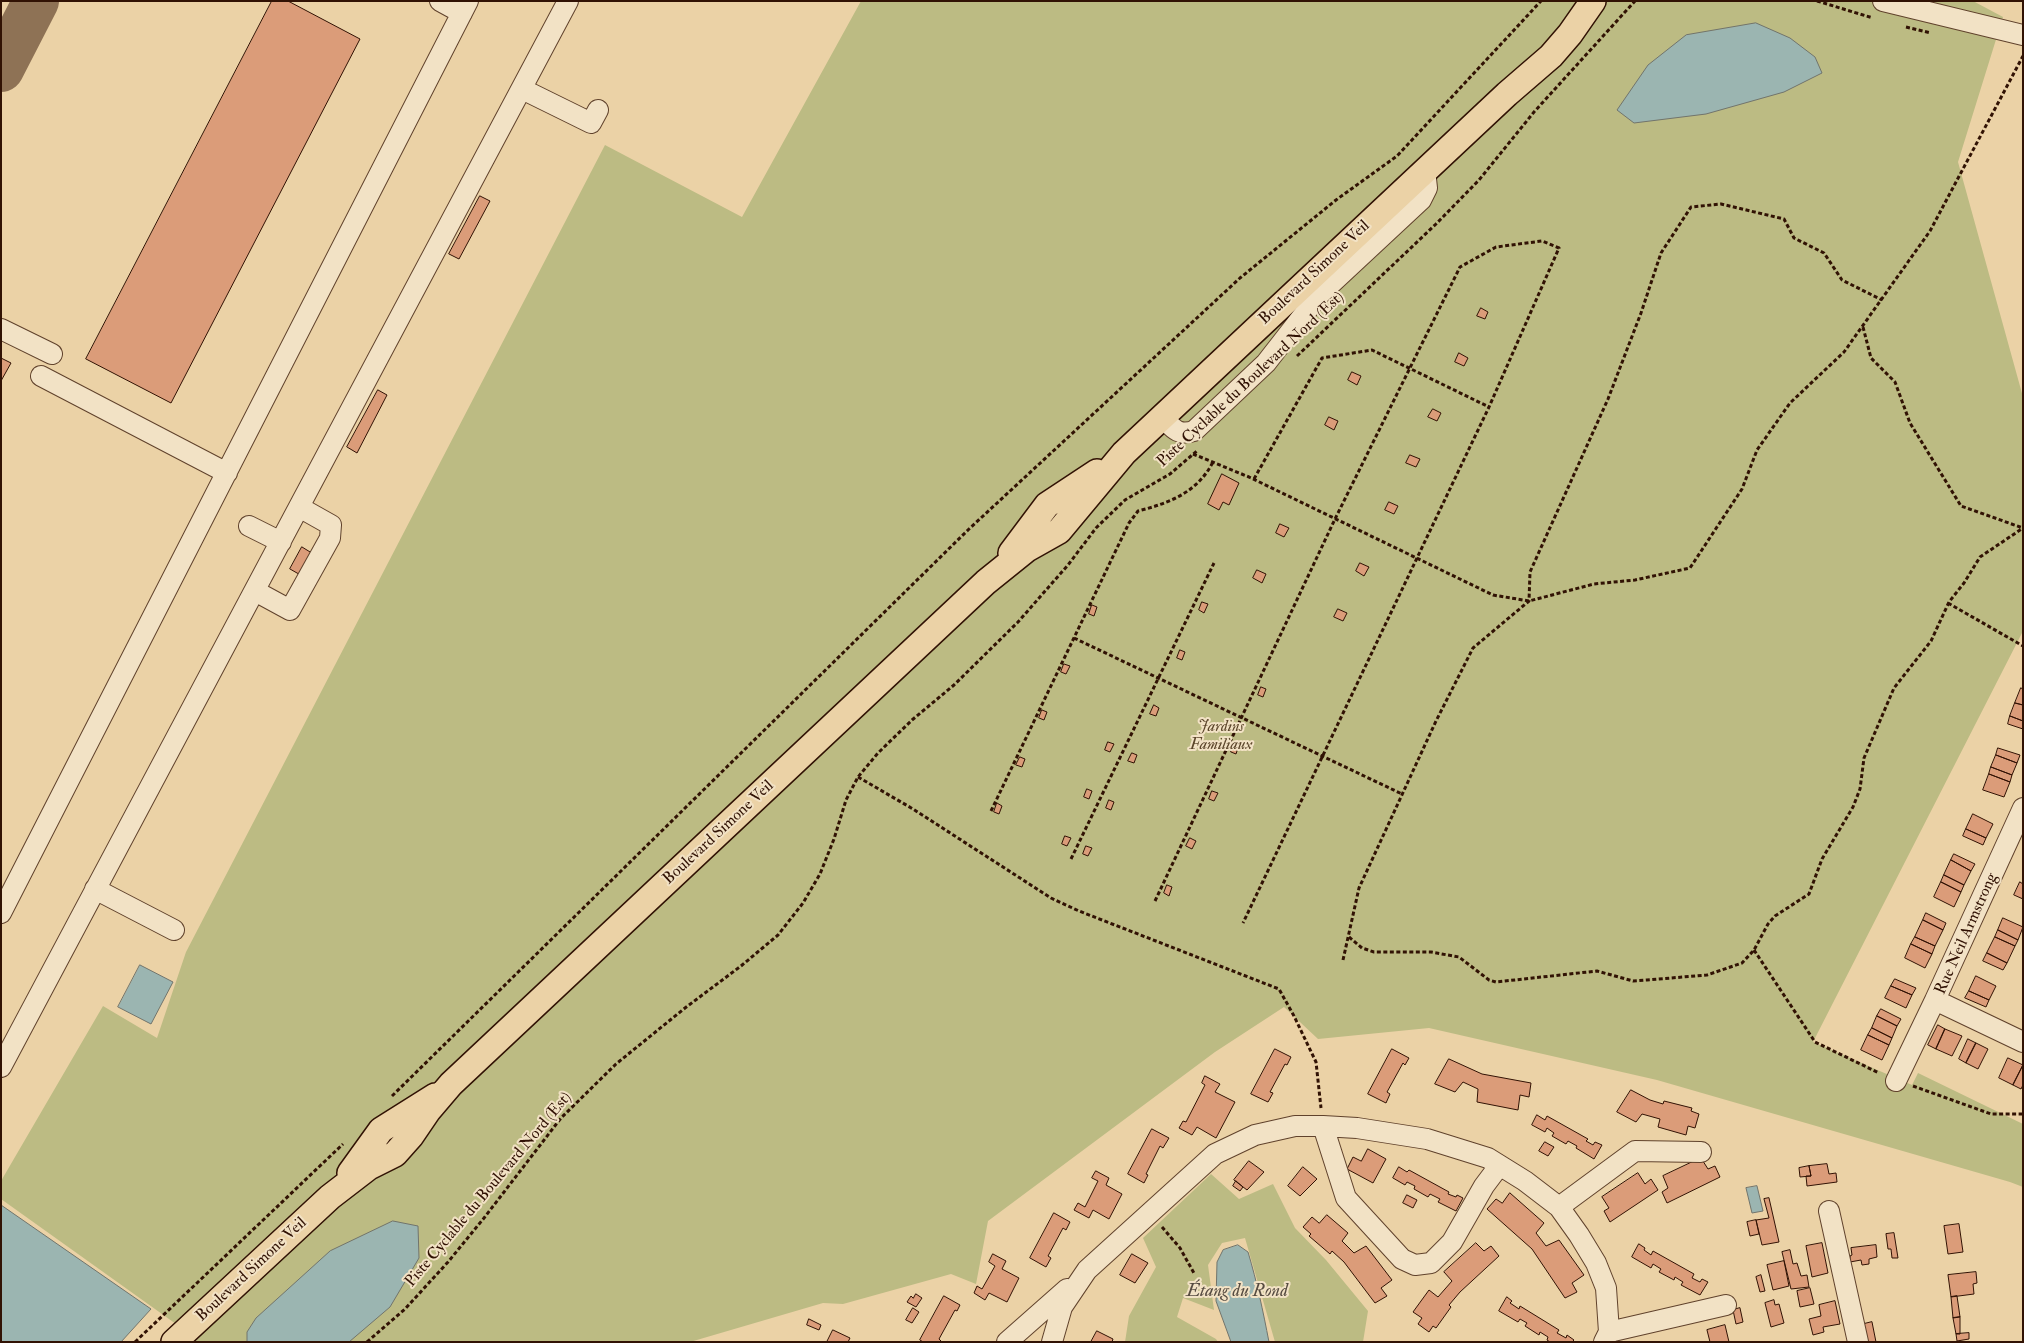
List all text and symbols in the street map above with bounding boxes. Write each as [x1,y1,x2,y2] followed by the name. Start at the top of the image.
[1256,217,1374,329] street label: Boulevard Simone Veil
[1154,288,1348,472] street label: Piste Cyclable du Boulevard Nord (Est)
[1190,718,1252,756] park label: Jardins Familiaux
[660,777,778,889] street label: Boulevard Simone Veil
[1932,870,2002,998] street label: Rue Neil Armstrong
[402,1089,576,1291] street label: Piste Cyclable du Boulevard Nord (Est)
[193,1214,311,1326] street label: Boulevard Simone Veil
[1186,1281,1288,1303] water label: Étang du Rond

